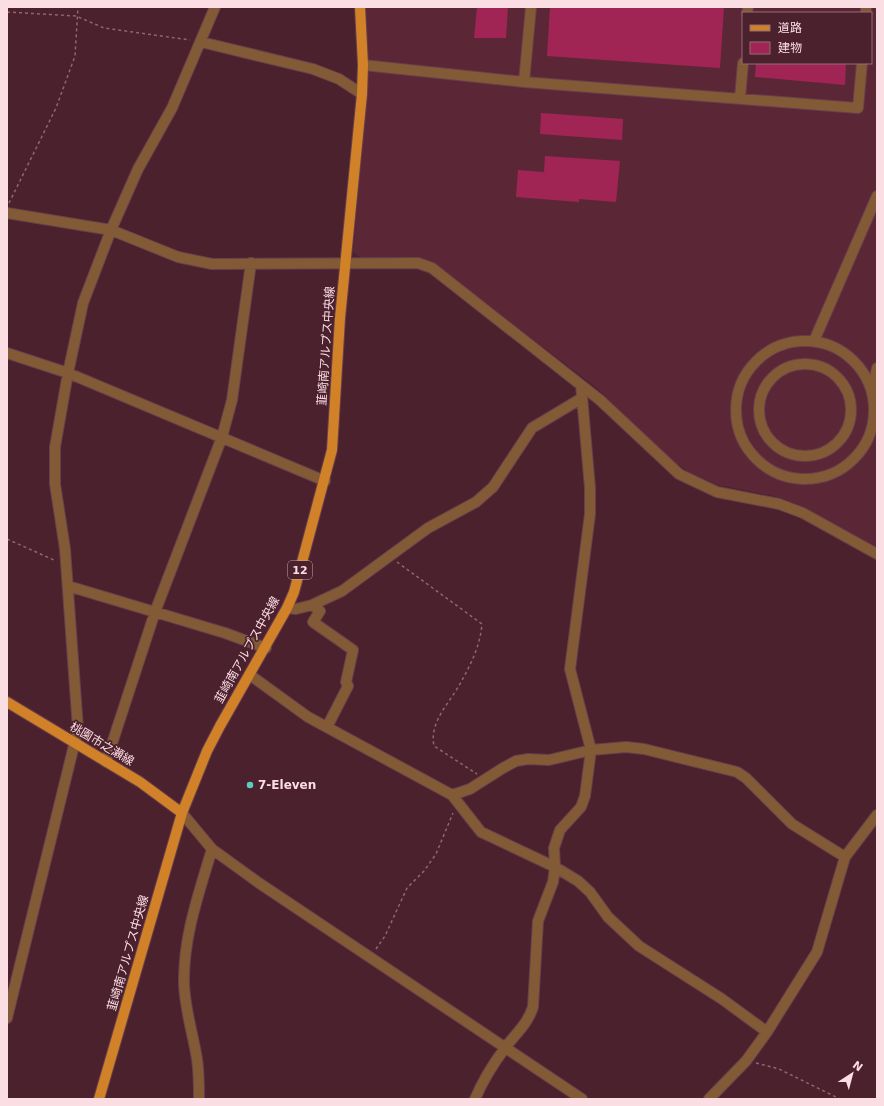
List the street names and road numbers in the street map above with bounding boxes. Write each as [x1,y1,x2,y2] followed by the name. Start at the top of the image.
[315,286,337,406] street label: 韮崎南アルプス中央線
[288,561,312,579] road number: 12
[212,594,282,706] street label: 韮崎南アルプス中央線
[68,719,136,769] street label: 桃園市之瀬線
[105,893,151,1013] street label: 韮崎南アルプス中央線

